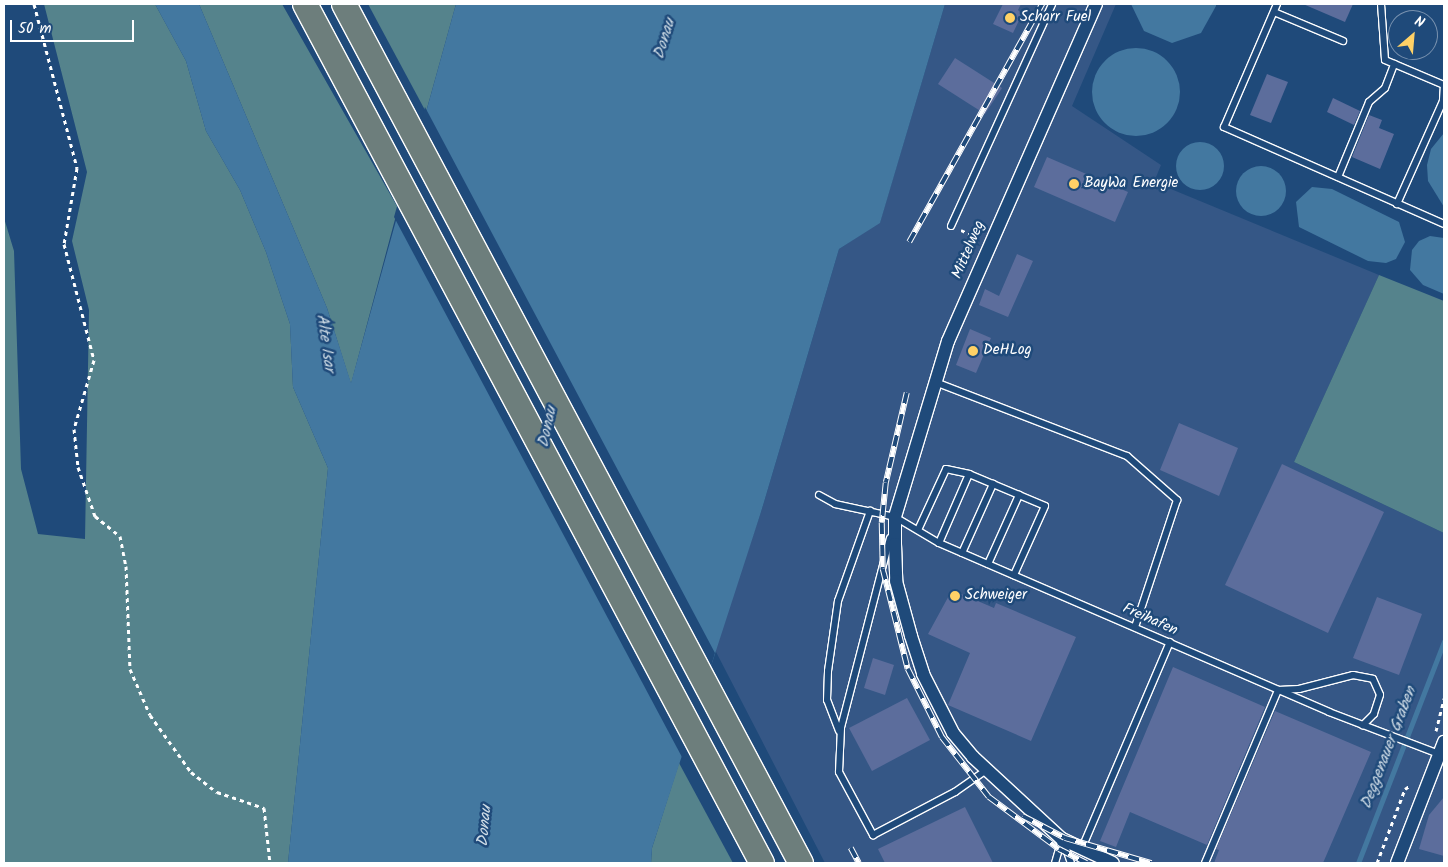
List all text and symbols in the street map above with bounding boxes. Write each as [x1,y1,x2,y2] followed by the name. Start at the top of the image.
[1020,9,1091,27] place label: Scharr Fuel
[12,10,136,42] scale bar
[1388,10,1438,60] north arrow
[1410,11,1428,34] text: N
[1004,12,1016,24] marker: Scharr Fuel
[650,16,680,62] water label: Donau
[18,17,52,41] text: 50 m
[1084,175,1178,193] place label: BayWa Energie
[1068,178,1080,190] marker: BayWa Energie
[949,218,989,282] street label: Mittelweg
[311,313,339,373] water label: Alte Isar
[983,342,1032,360] place label: DeHLog
[967,345,979,357] marker: DeHLog
[534,405,562,449] water label: Donau
[965,587,1027,605] place label: Schweiger
[949,590,961,602] marker: Schweiger
[1120,600,1180,640] street label: Freihafen
[1357,684,1421,812] water label: Deggenauer Graben
[474,805,496,847] water label: Donau

